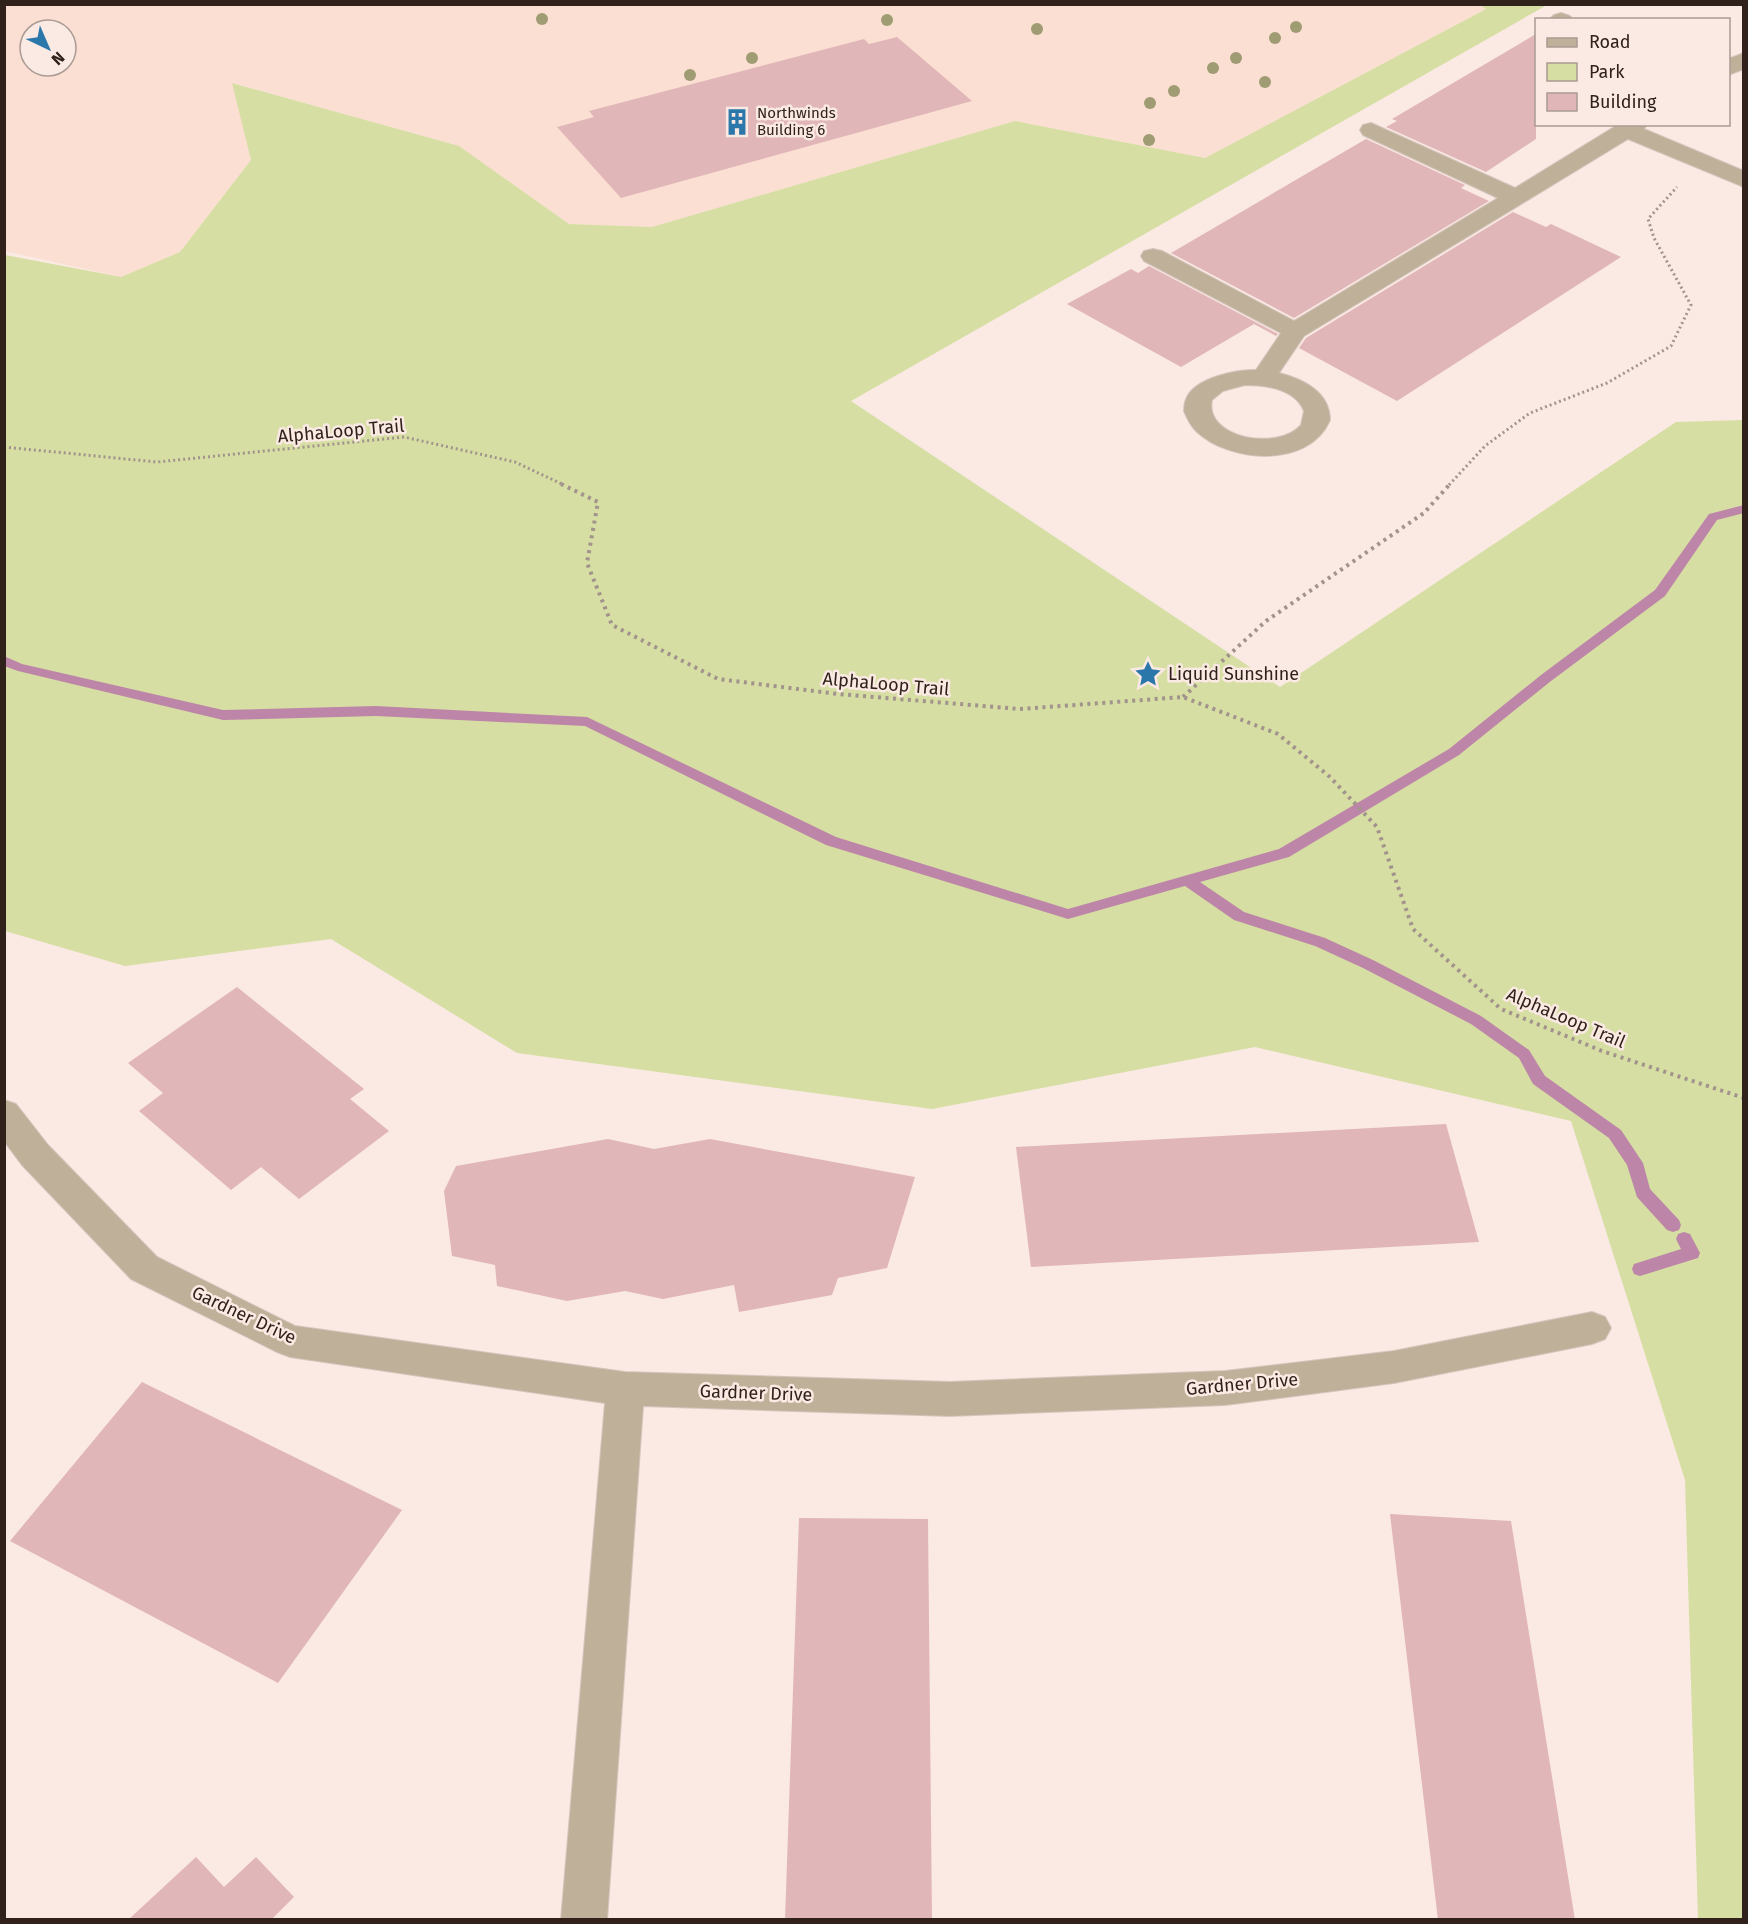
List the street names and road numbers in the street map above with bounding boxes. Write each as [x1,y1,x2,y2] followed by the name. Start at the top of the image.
[277,415,405,447] street label: AlphaLoop Trail
[822,668,950,700] street label: AlphaLoop Trail
[1503,983,1629,1053] street label: AlphaLoop Trail
[188,1281,300,1349] street label: Gardner Drive
[1185,1368,1299,1400] street label: Gardner Drive
[699,1380,813,1406] street label: Gardner Drive

